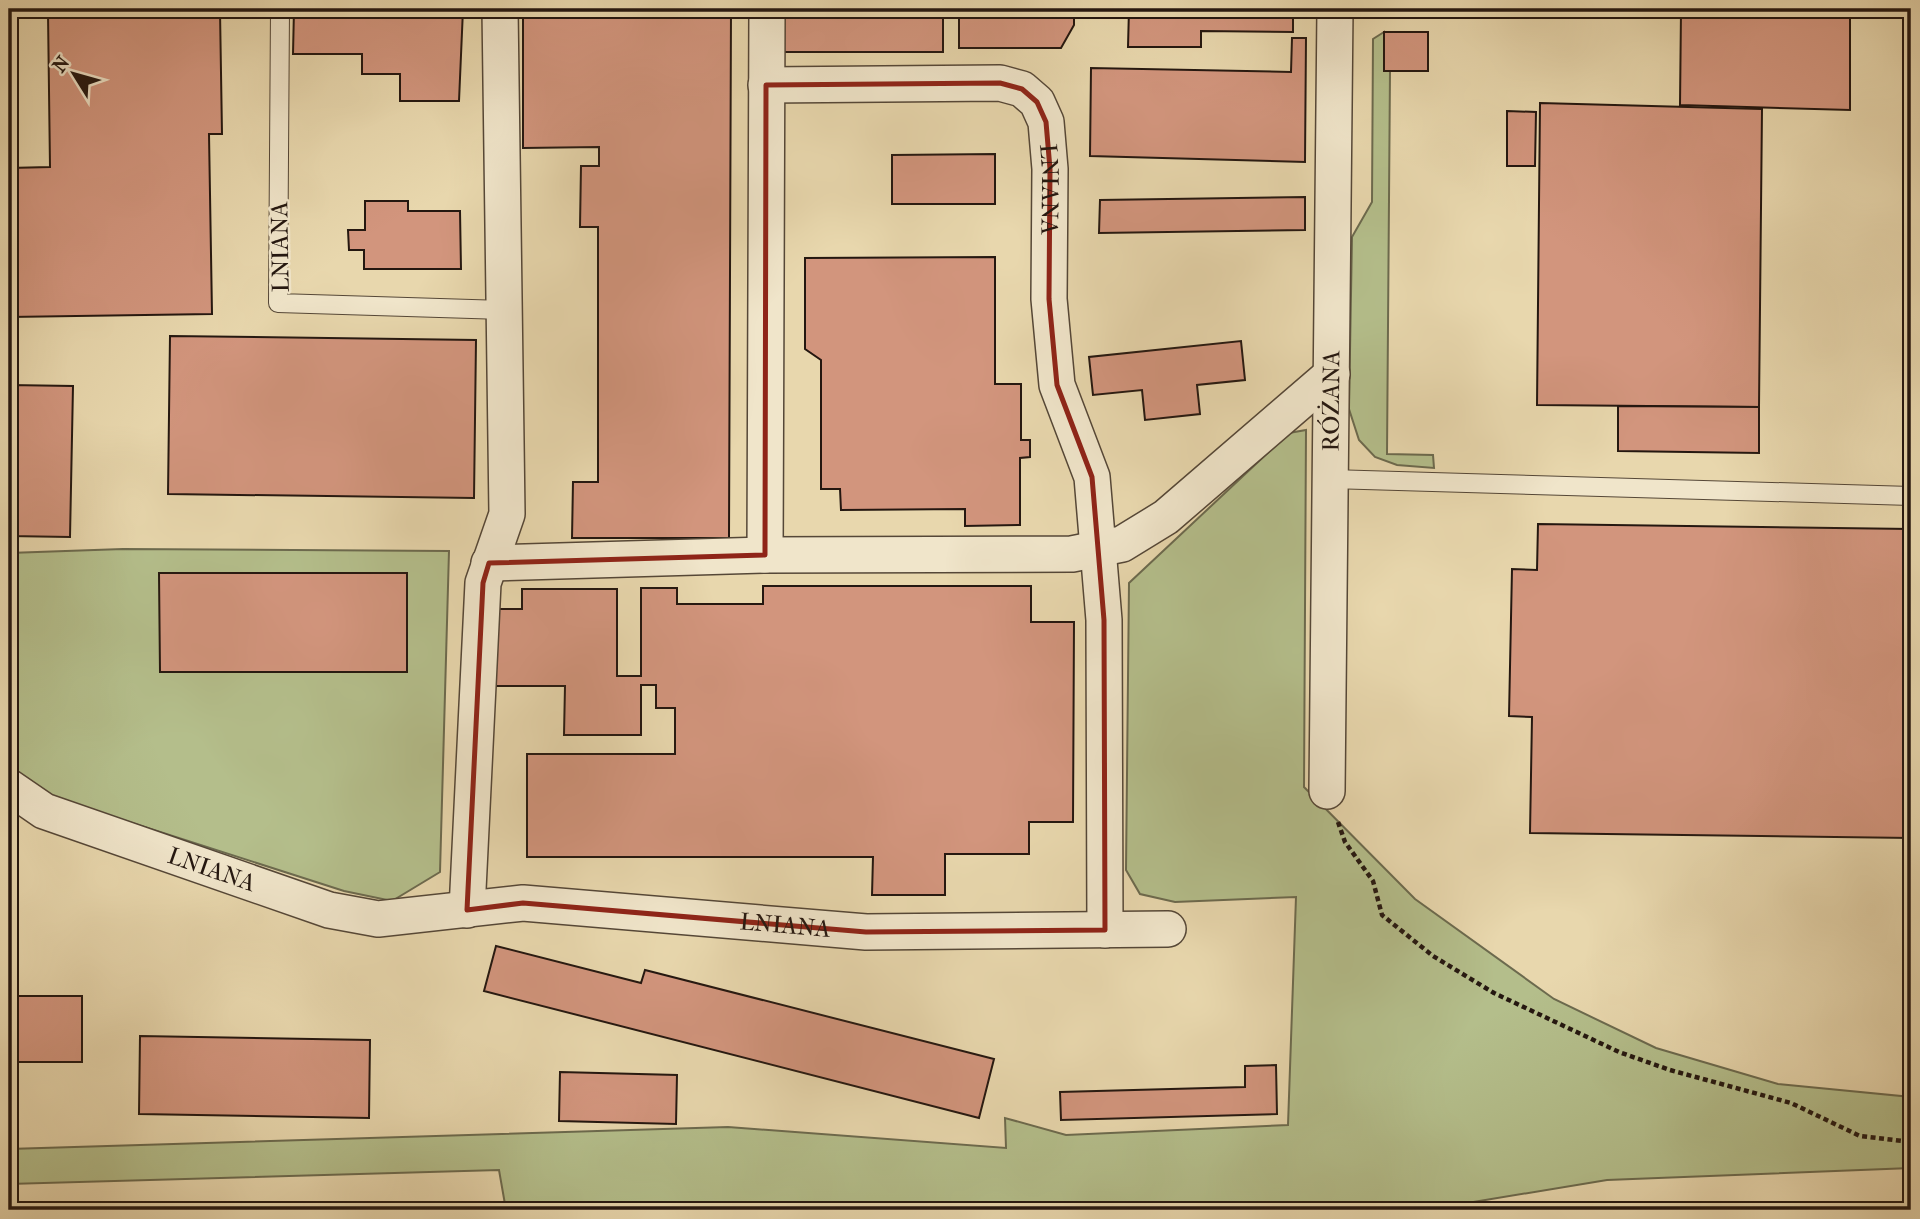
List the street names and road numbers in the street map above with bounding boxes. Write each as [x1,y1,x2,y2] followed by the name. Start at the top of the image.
[1034,143,1065,235] street label: LNIANA
[265,201,295,293] street label: LNIANA
[1316,350,1346,452] street label: RÓŻANA
[164,841,260,898] street label: LNIANA
[739,907,832,943] street label: LNIANA

